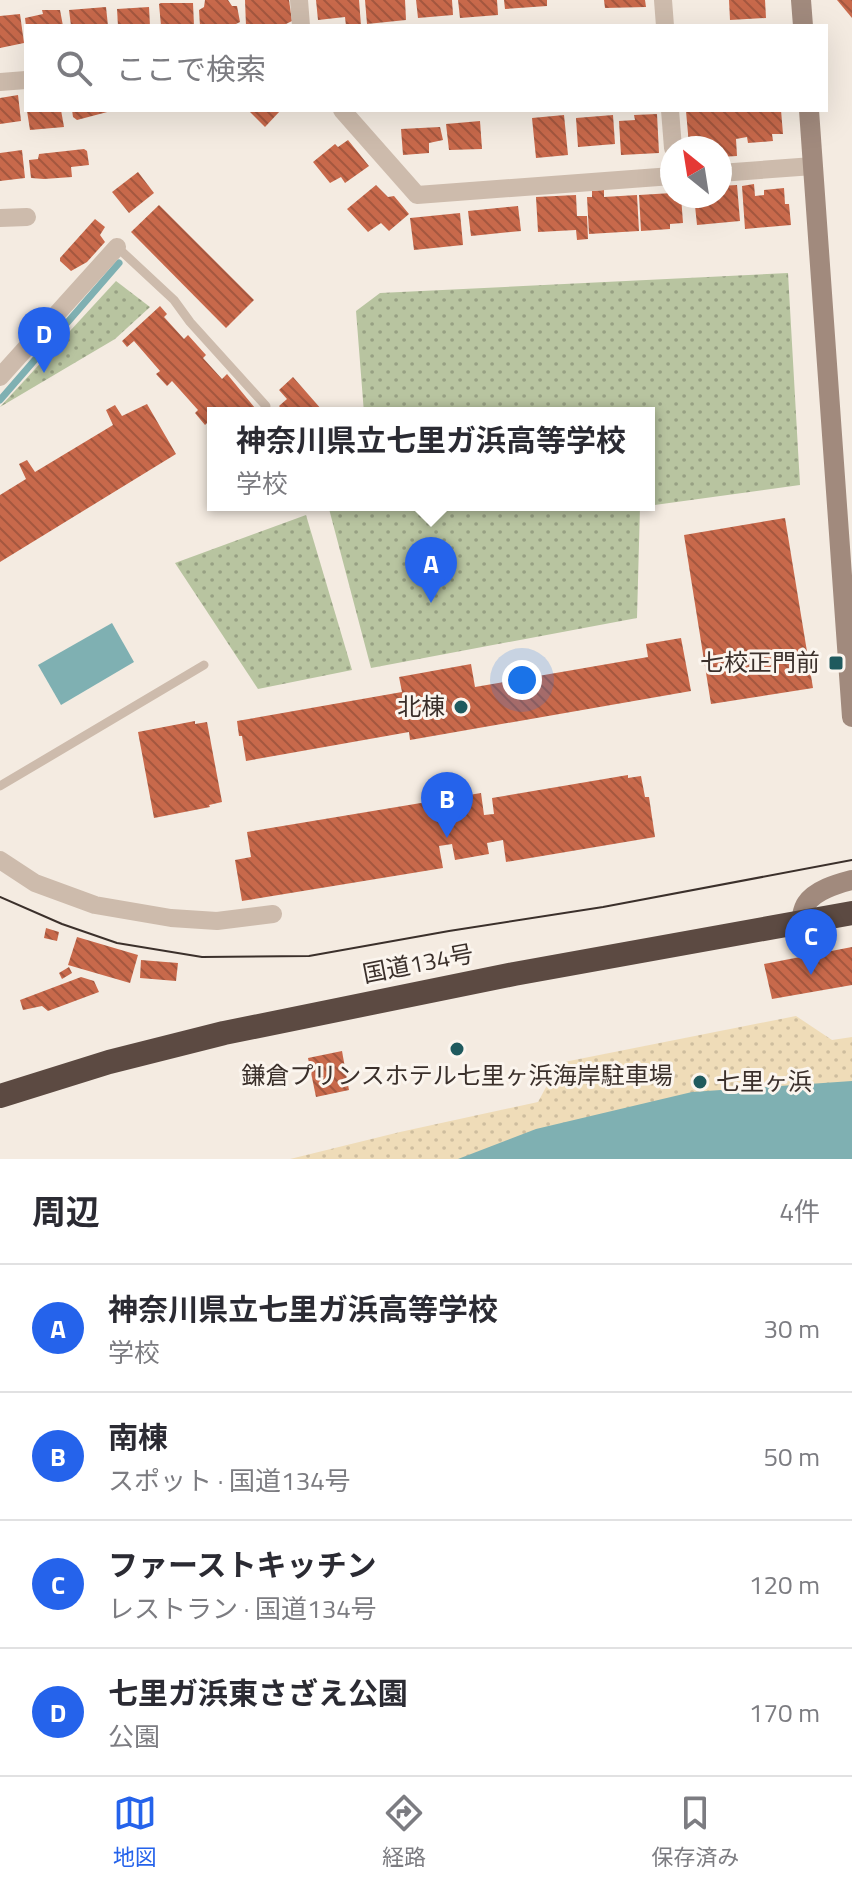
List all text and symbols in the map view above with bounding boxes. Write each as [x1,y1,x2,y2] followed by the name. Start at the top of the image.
[24,24,828,112] search box
[52,46,96,90] icon: search
[116,46,266,92] text: ここで検索
[660,136,732,208] north arrow
[18,307,70,373] pin: D
[207,407,655,511] popup
[236,417,626,463] text: 神奈川県立七里ガ浜高等学校
[236,464,288,503] text: 学校
[405,537,457,603] pin: A
[700,644,820,680] place label: 七校正門前
[827,654,845,672] marker: 七校正門前
[502,660,542,700] your location
[397,688,445,724] place label: 北棟
[452,698,470,716] marker: 北棟
[421,772,473,838] pin: B
[785,909,837,975] pin: C
[359,935,476,991] street label: 国道134号
[448,1040,466,1058] marker: 鎌倉プリンスホテル七里ヶ浜海岸駐車場
[241,1057,673,1093] place label: 鎌倉プリンスホテル七里ヶ浜海岸駐車場
[716,1063,812,1099] place label: 七里ヶ浜
[691,1073,709,1091] marker: 七里ヶ浜
[32,1185,100,1237] text: 周辺
[779,1192,820,1231] text: 4件
[108,1286,498,1332] text: 神奈川県立七里ガ浜高等学校
[50,1309,66,1348] text: A
[763,1309,820,1348] text: 30 m
[108,1333,160,1372] text: 学校
[108,1414,168,1460] text: 南棟
[50,1437,66,1476] text: B
[763,1437,820,1476] text: 50 m
[108,1461,351,1500] text: スポット · 国道134号
[108,1542,377,1588] text: ファーストキッチン
[51,1565,65,1604] text: C
[749,1565,820,1604] text: 120 m
[108,1589,377,1628] text: レストラン · 国道134号
[108,1670,408,1716] text: 七里ガ浜東さざえ公園
[50,1693,66,1732] text: D
[749,1693,820,1732] text: 170 m
[108,1717,160,1756] text: 公園
[113,1791,157,1874] tab: 地図
[382,1791,426,1874] tab: 経路
[651,1791,739,1874] tab: 保存済み

